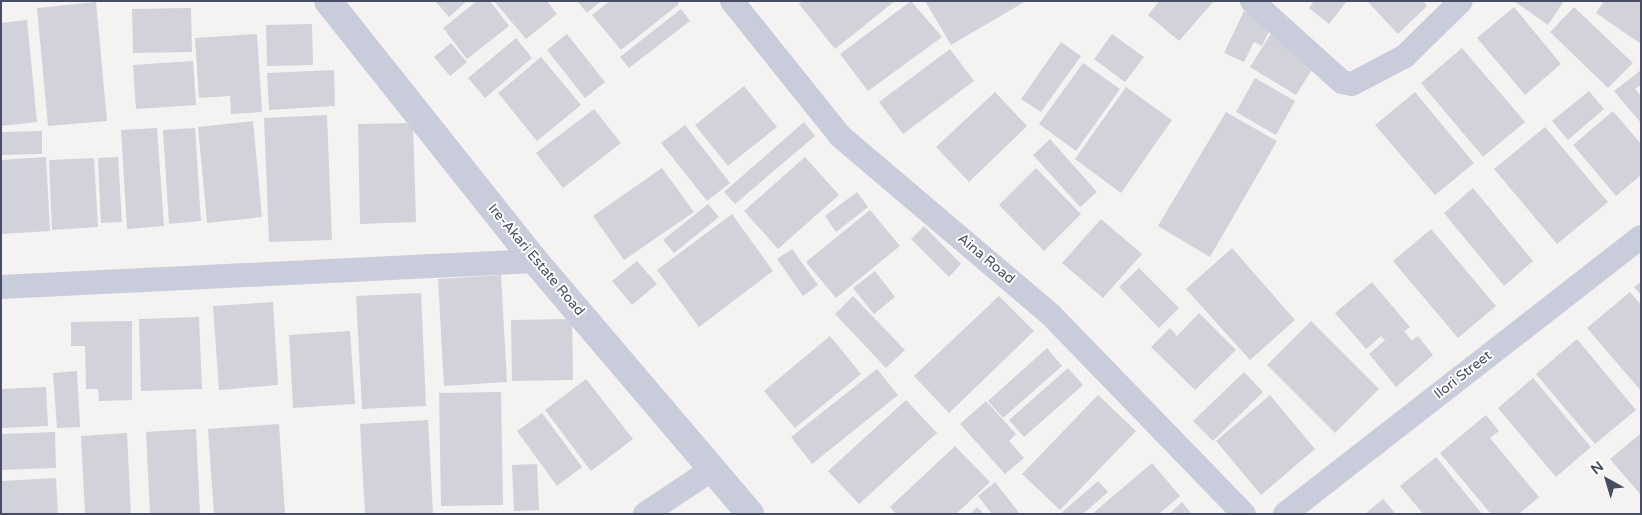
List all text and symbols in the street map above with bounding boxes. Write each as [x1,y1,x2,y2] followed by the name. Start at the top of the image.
[484,201,588,319] street label: Ire-Akari Estate Road
[954,230,1018,288] street label: Aina Road
[1431,347,1495,403] street label: Ilori Street
[1582,455,1632,505] north arrow
[1588,458,1607,478] text: N

